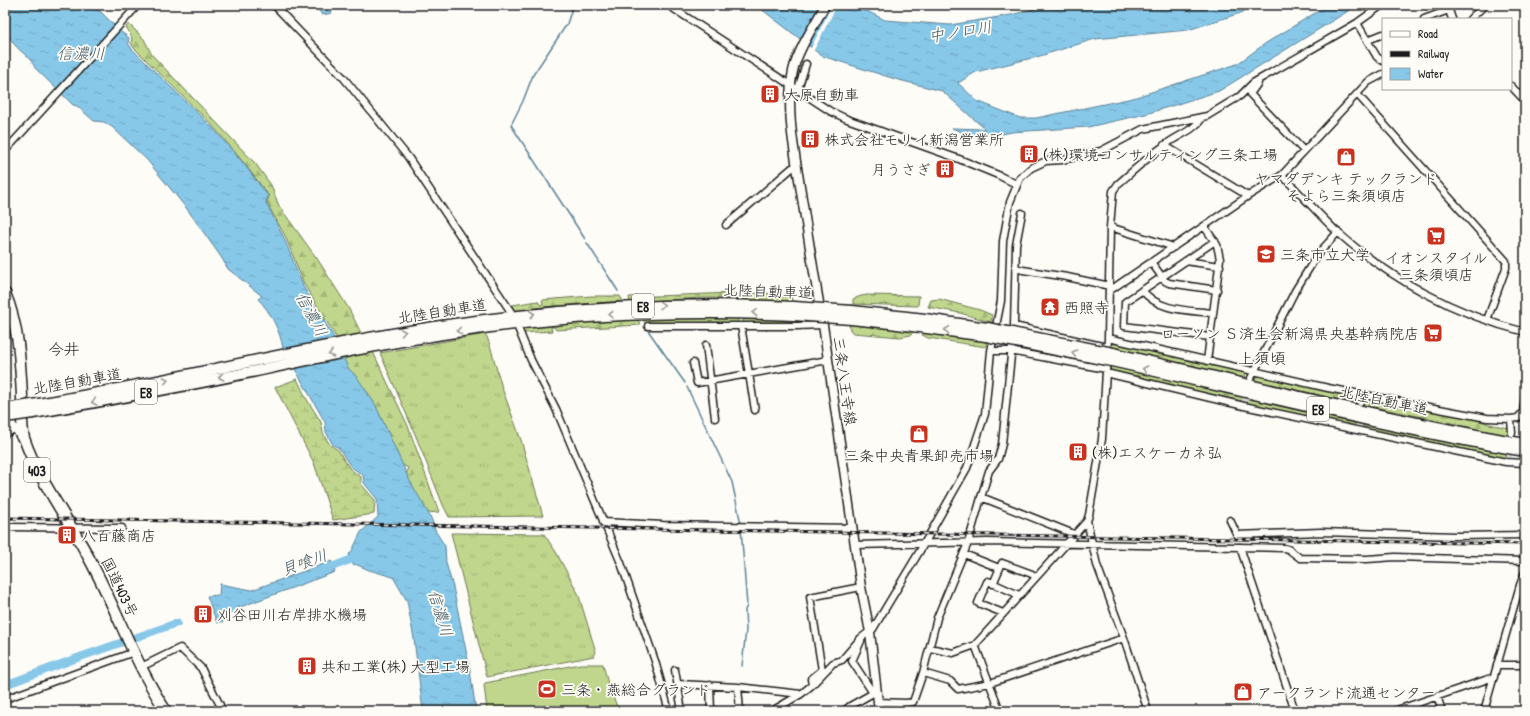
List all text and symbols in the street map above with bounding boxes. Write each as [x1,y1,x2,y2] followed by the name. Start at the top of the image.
[927,15,993,47] water label: 中ノ口川
[1382,18,1512,90] legend
[1418,25,1438,42] text: Road
[57,42,105,64] water label: 信濃川
[1418,45,1449,62] text: Railway
[1418,65,1444,82] text: Water
[759,83,781,105] building icon: 大原自動車
[784,84,859,105] place label: 大原自動車
[799,128,821,150] building icon: 株式会社モリイ新潟営業所
[824,129,1004,150] place label: 株式会社モリイ新潟営業所
[1018,143,1040,165] building icon: (株)環境コンサルティング三条工場
[1043,144,1278,165] place label: (株)環境コンサルティング三条工場
[1335,146,1357,168] shop icon: ヤマダデンキ テックランド そよら三条須頃店
[934,158,956,180] building icon: 月うさぎ
[871,159,931,180] place label: 月うさぎ
[1254,168,1438,206] place label: ヤマダデンキ テックランド そよら三条須頃店
[1425,225,1447,247] supermarket icon: イオンスタイル 三条須頃店
[1255,243,1277,265] school or university icon: 三条市立大学
[1280,244,1370,265] place label: 三条市立大学
[1384,247,1488,285] place label: イオンスタイル 三条須頃店
[723,279,813,303] street label: 北陸自動車道
[291,288,333,340] water label: 信濃川
[396,294,488,328] street label: 北陸自動車道
[632,294,654,318] road number: E8
[1039,296,1061,318] temple icon: 西照寺
[1064,297,1109,318] place label: 西照寺
[659,301,665,309] one-way arrow
[752,309,758,317] one-way arrow
[529,310,535,319] one-way arrow
[608,311,614,320] one-way arrow
[1422,322,1444,344] supermarket icon: ローソン Ｓ済生会新潟県央基幹病院店
[1161,323,1419,344] place label: ローソン Ｓ済生会新潟県央基幹病院店
[456,326,463,335] one-way arrow
[944,326,950,335] one-way arrow
[400,329,406,337] one-way arrow
[828,335,862,427] street label: 三条八王寺線
[48,338,80,360] district label: 今井
[1238,347,1286,369] district label: 上須頃
[328,349,335,358] one-way arrow
[1071,350,1077,358] one-way arrow
[31,363,123,399] street label: 北陸自動車道
[1142,365,1148,373] one-way arrow
[218,373,225,381] one-way arrow
[163,376,169,384] one-way arrow
[135,380,157,404] road number: E8
[1338,380,1430,420] street label: 北陸自動車道
[1307,397,1329,421] road number: E8
[91,398,97,406] one-way arrow
[908,423,930,445] shop icon: 三条中央青果卸売市場
[1067,441,1089,463] building icon: (株)エスケーカネ弘
[1092,442,1222,463] place label: (株)エスケーカネ弘
[844,445,994,466] place label: 三条中央青果卸売市場
[24,458,50,482] road number: 403
[56,524,78,546] building icon: 八百藤商店
[81,525,156,546] place label: 八百藤商店
[278,543,330,581] water label: 貝喰川
[97,554,143,620] street label: 国道403号
[423,587,459,639] water label: 信濃川
[192,603,214,625] building icon: 刈谷田川右岸排水機場
[217,604,367,625] place label: 刈谷田川右岸排水機場
[296,655,318,677] building icon: 共和工業(株) 大型工場
[321,656,470,677] place label: 共和工業(株) 大型工場
[536,678,558,700] sports icon: 三条・燕総合グランド
[561,679,711,700] place label: 三条・燕総合グランド
[1232,681,1254,703] shop icon: アークランド流通センター
[1257,682,1436,703] place label: アークランド流通センター

